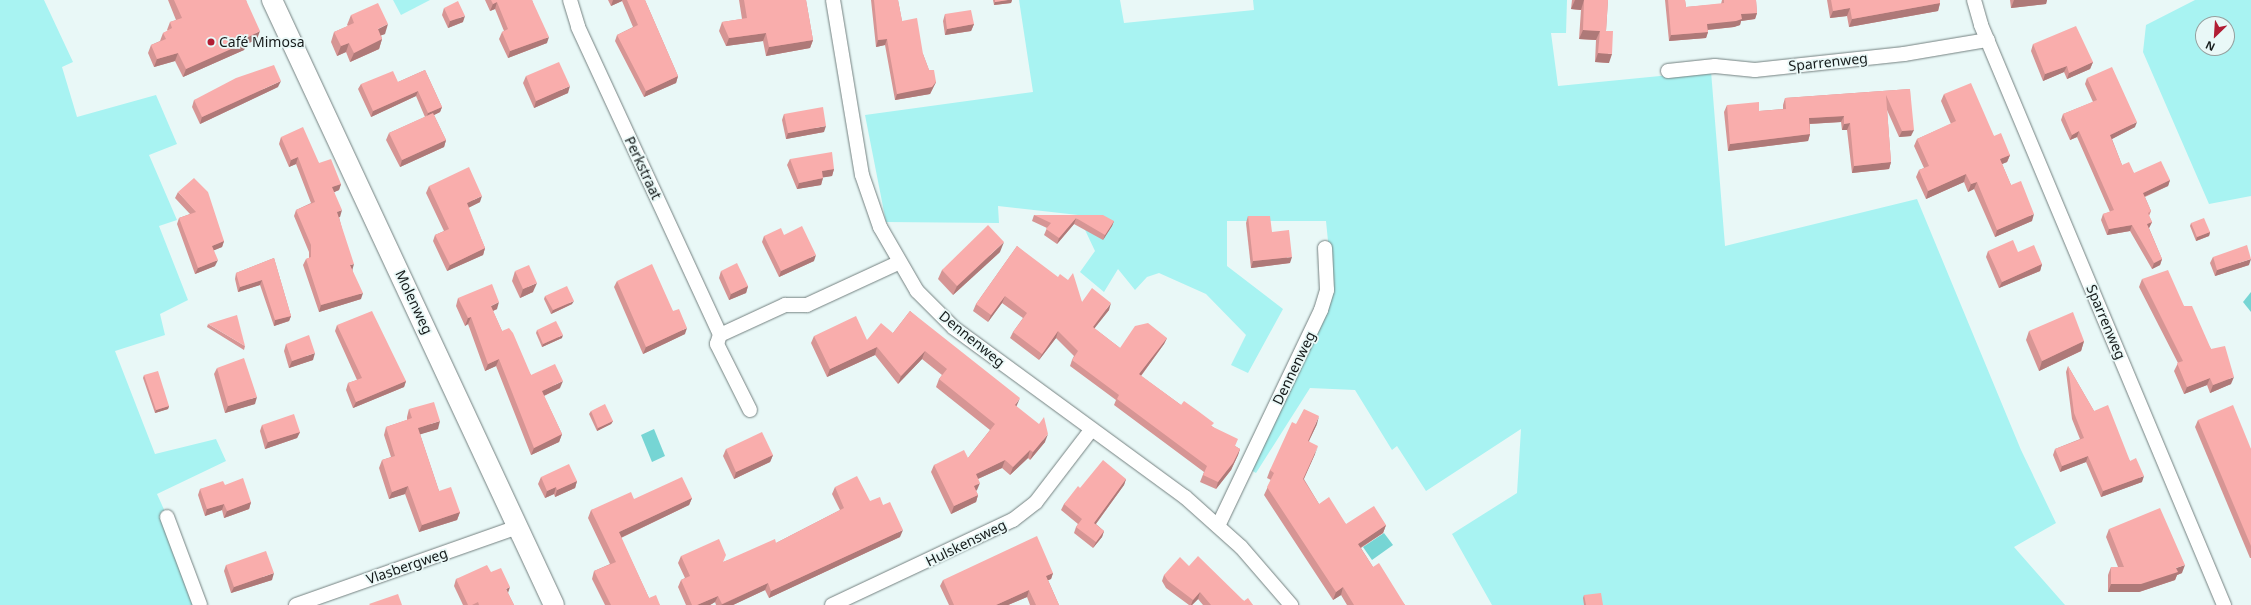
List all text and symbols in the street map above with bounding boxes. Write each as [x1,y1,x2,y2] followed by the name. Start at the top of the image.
[2195,16,2235,56] north arrow
[219,34,304,50] place label: Café Mimosa
[206,37,216,47] marker: Café Mimosa
[2203,38,2217,55] text: N
[1788,49,1868,75] street label: Sparrenweg
[621,134,665,202] street label: Perkstraat
[392,267,436,337] street label: Molenweg
[2083,282,2129,362] street label: Sparrenweg
[936,307,1008,371] street label: Dennenweg
[1269,329,1319,407] street label: Dennenweg
[923,516,1009,570] street label: Hulskensweg
[364,544,450,588] street label: Vlasbergweg

